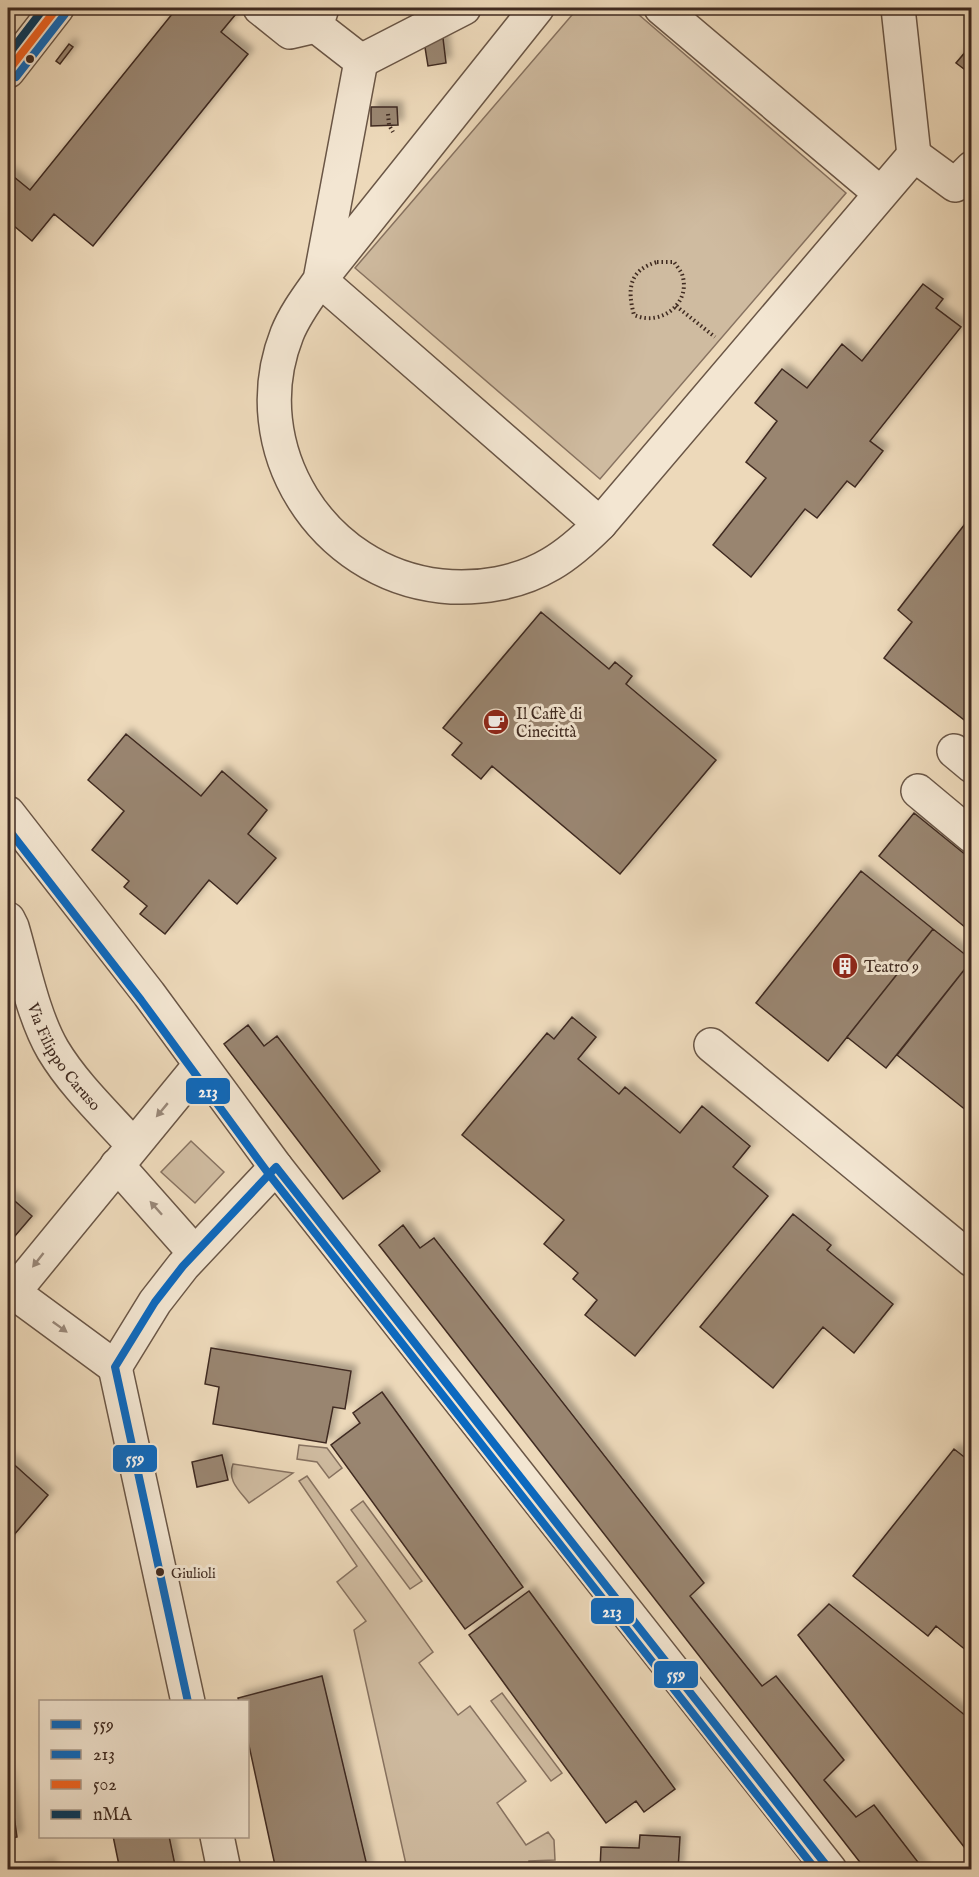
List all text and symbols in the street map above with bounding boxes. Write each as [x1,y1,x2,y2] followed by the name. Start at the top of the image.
[24,53,36,65] unlabelled marker
[516,705,582,743] place label: Il Caffè di Cinecittà
[481,707,511,737] cafe icon: Il Caffè di Cinecittà
[830,951,860,981] building icon: Teatro 9
[864,958,919,978] place label: Teatro 9
[21,1000,104,1116] street label: Via Filippo Caruso
[185,1077,231,1105] line badge: 213
[198,1083,218,1103] text: 213
[156,1102,169,1118] one-way arrow
[149,1200,162,1216] one-way arrow
[33,1253,45,1268] one-way arrow
[53,1320,68,1332] one-way arrow
[112,1444,158,1473] line badge: 559
[126,1450,144,1470] text: 559
[171,1565,216,1583] place label: Giulioli
[154,1566,166,1578] marker: Giulioli
[590,1597,635,1625] line badge: 213
[602,1603,622,1623] text: 213
[653,1660,699,1689] line badge: 559
[667,1666,685,1686] text: 559
[39,1700,249,1838] legend
[93,1714,114,1737] text: 559
[93,1744,115,1767] text: 213
[93,1774,117,1797] text: 502
[93,1804,133,1827] text: nMA

